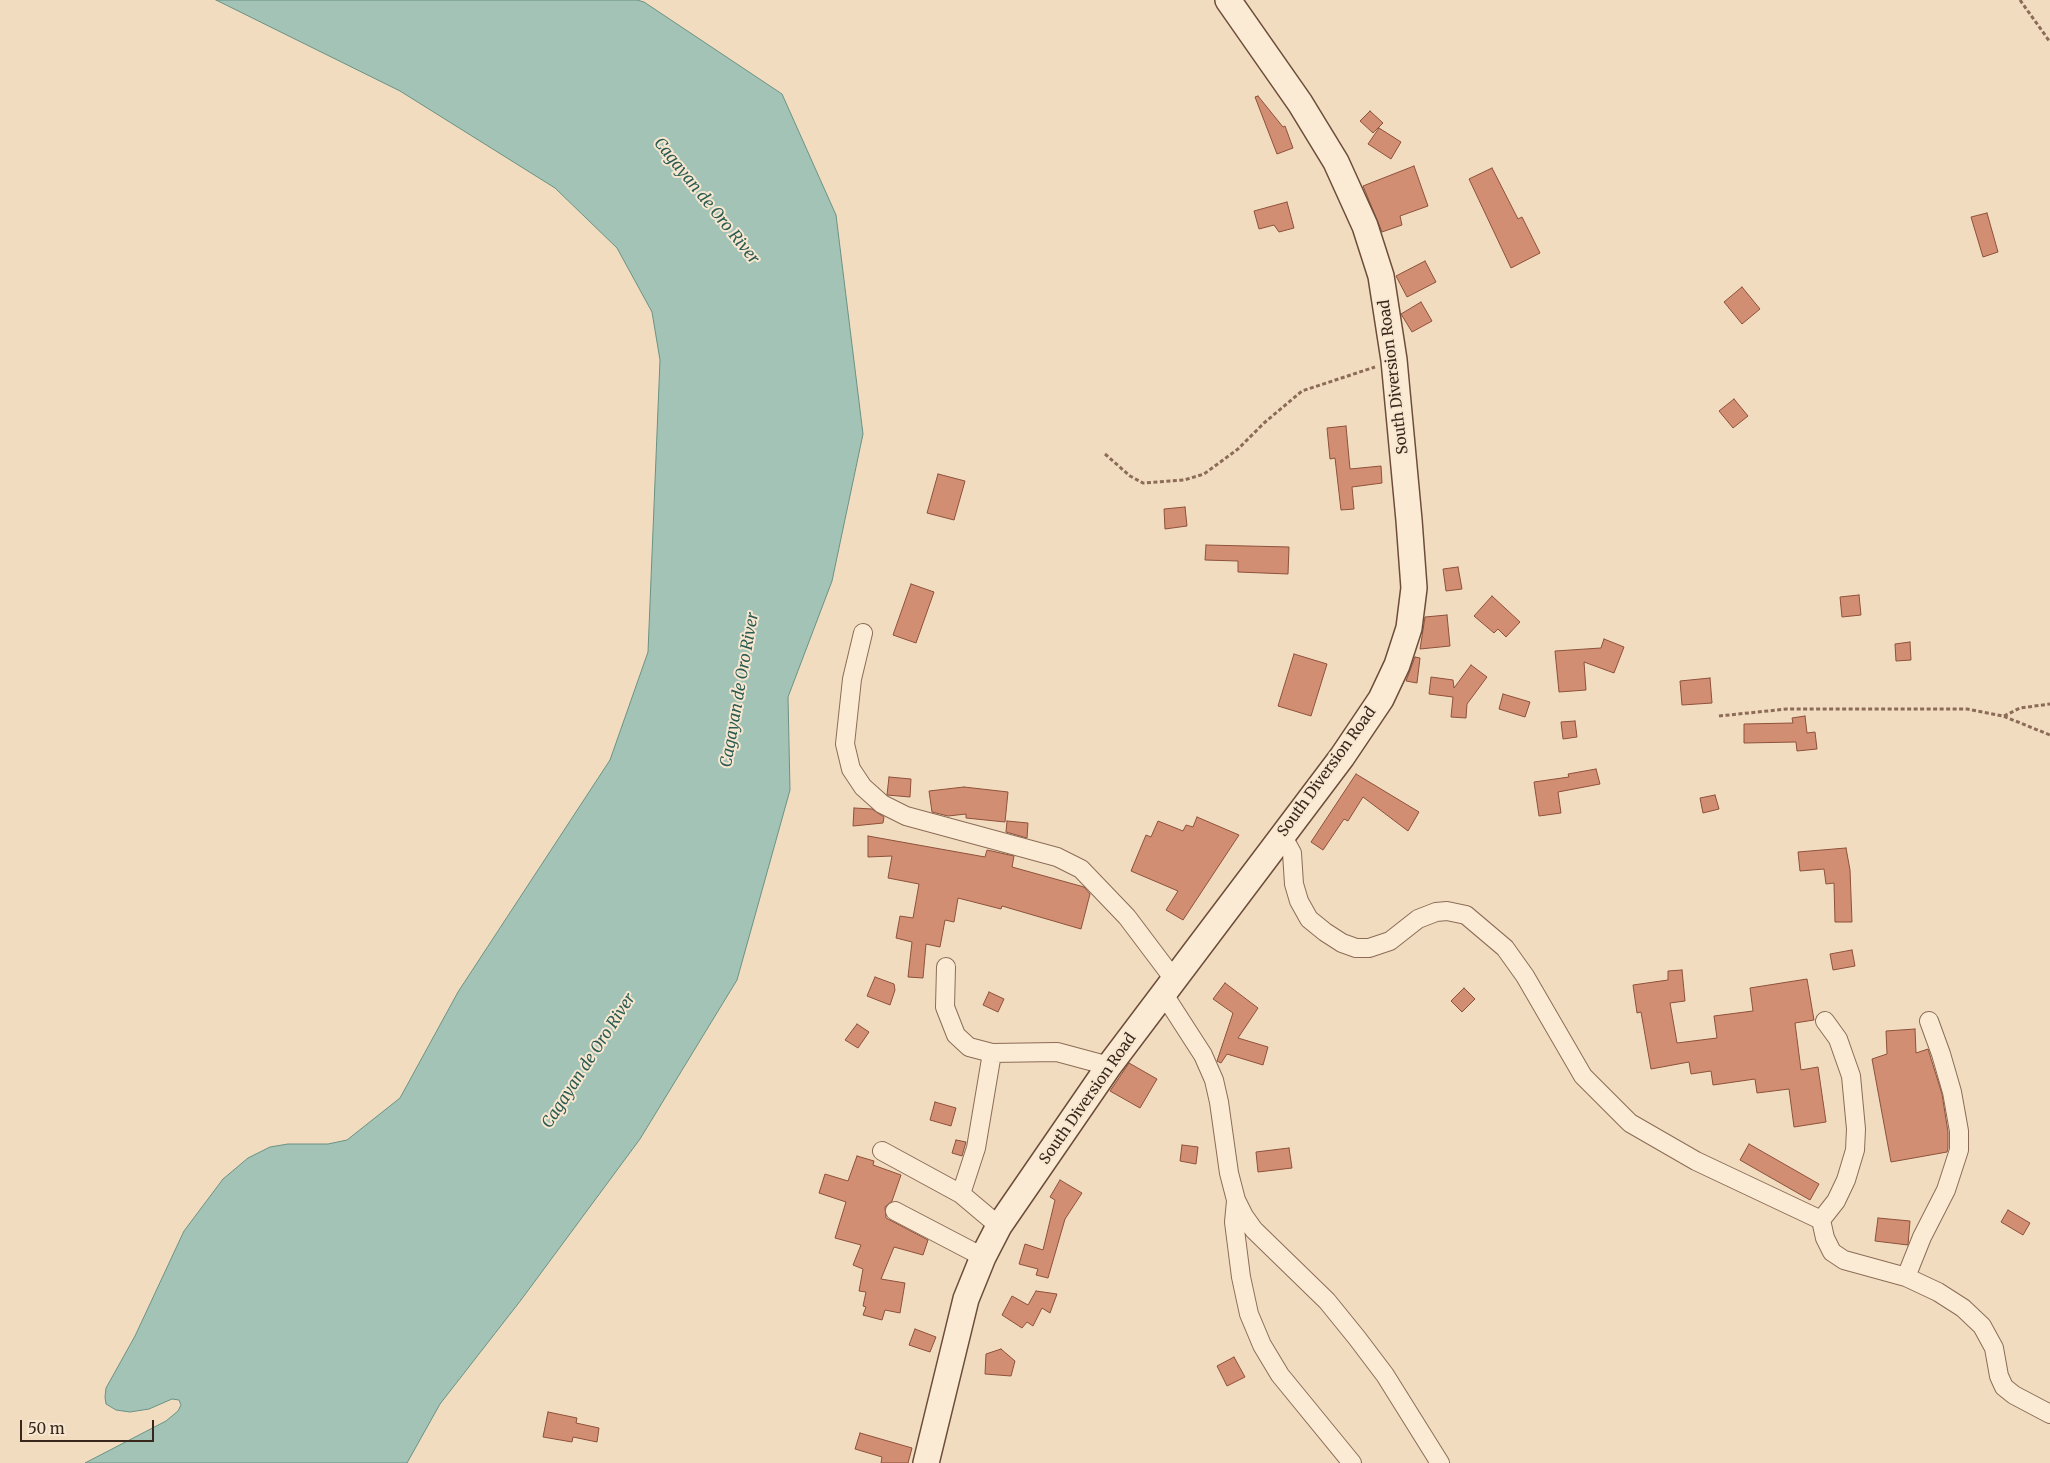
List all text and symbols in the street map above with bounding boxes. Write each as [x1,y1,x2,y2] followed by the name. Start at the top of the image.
[649,134,763,268] water label: Cagayan de Oro River
[1376,299,1412,455] street label: South Diversion Road
[717,611,763,769] water label: Cagayan de Oro River
[1274,704,1380,840] street label: South Diversion Road
[538,990,640,1132] water label: Cagayan de Oro River
[1036,1030,1140,1168] street label: South Diversion Road
[22,1410,156,1442] scale bar
[28,1419,65,1438] text: 50 m

